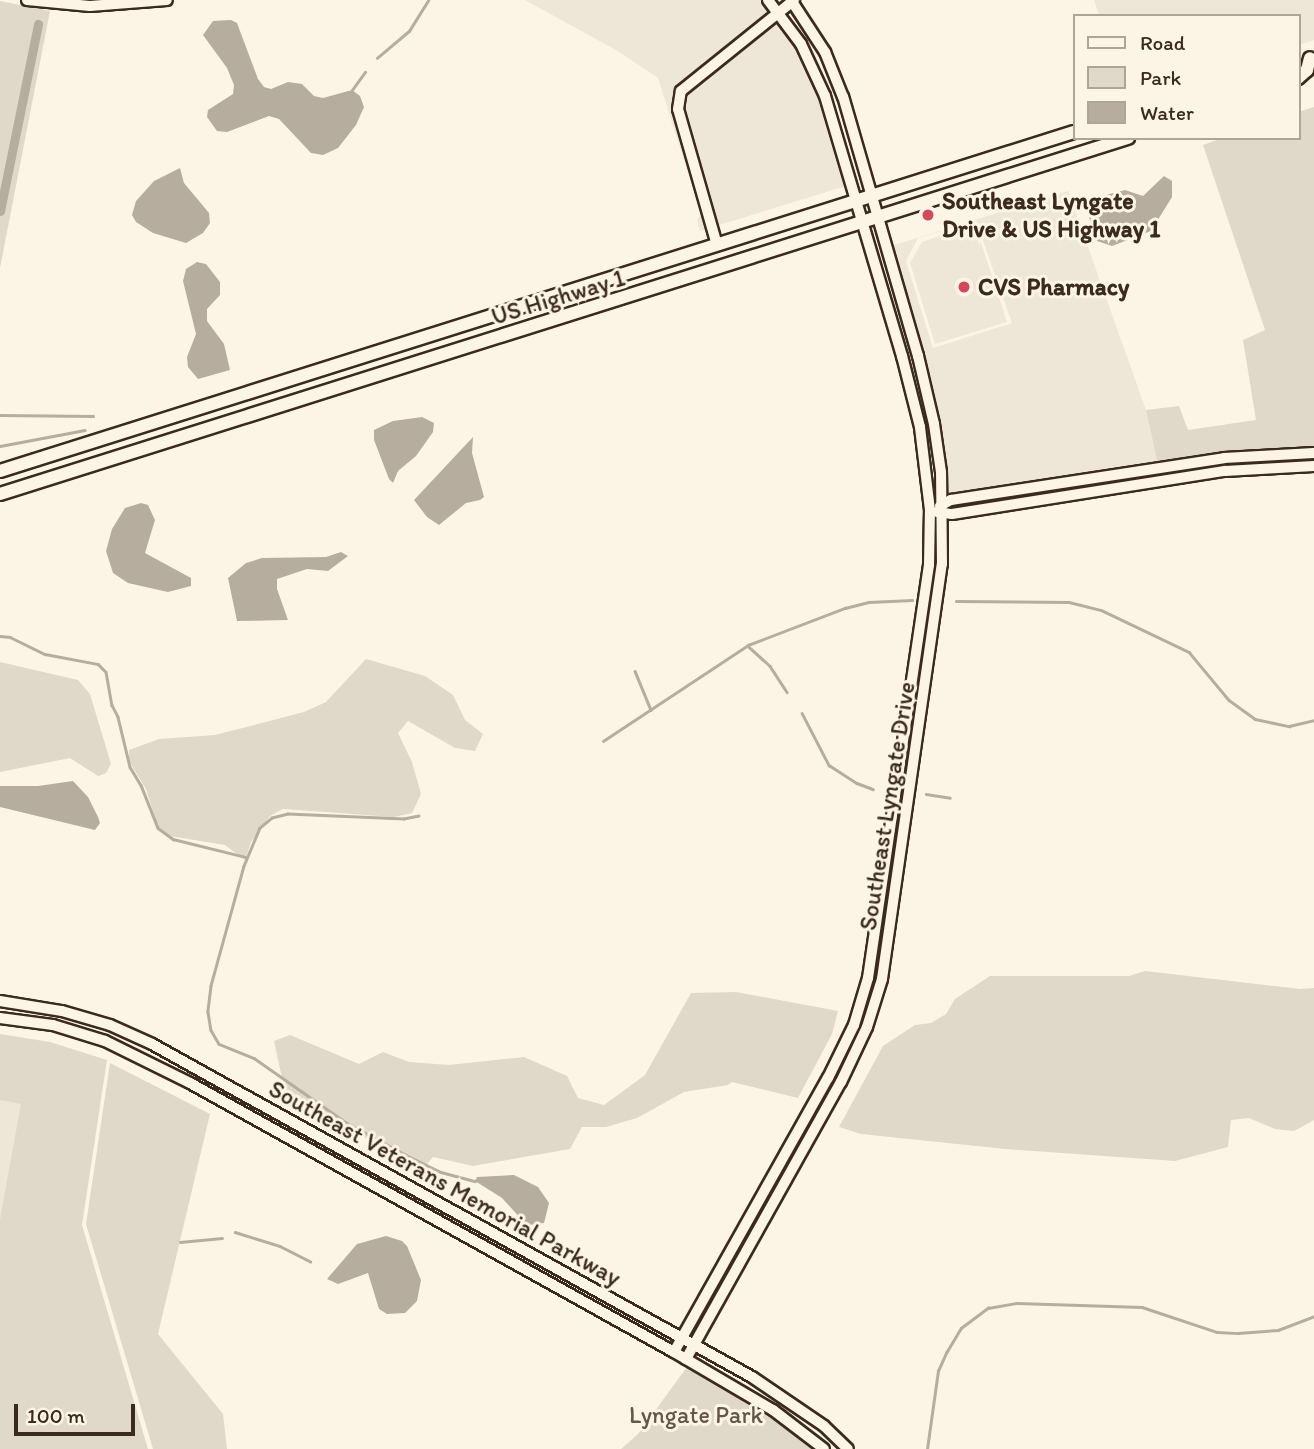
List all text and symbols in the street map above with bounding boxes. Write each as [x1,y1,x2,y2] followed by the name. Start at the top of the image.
[1072,14,1300,140] legend
[1140,30,1185,55] text: Road
[1140,65,1181,90] text: Park
[1140,100,1194,125] text: Water
[942,187,1160,243] place label: Southeast Lyngate Drive & US Highway 1
[920,207,936,223] marker: Southeast Lyngate Drive & US Highway 1
[488,263,628,331] street label: US Highway 1
[978,273,1129,301] place label: CVS Pharmacy
[956,279,972,295] marker: CVS Pharmacy
[853,680,921,932] street label: Southeast Lyngate Drive
[265,1075,625,1291] street label: Southeast Veterans Memorial Parkway
[18,1390,138,1434] scale bar
[629,1401,763,1429] park label: Lyngate Park
[27,1403,85,1428] text: 100 m

